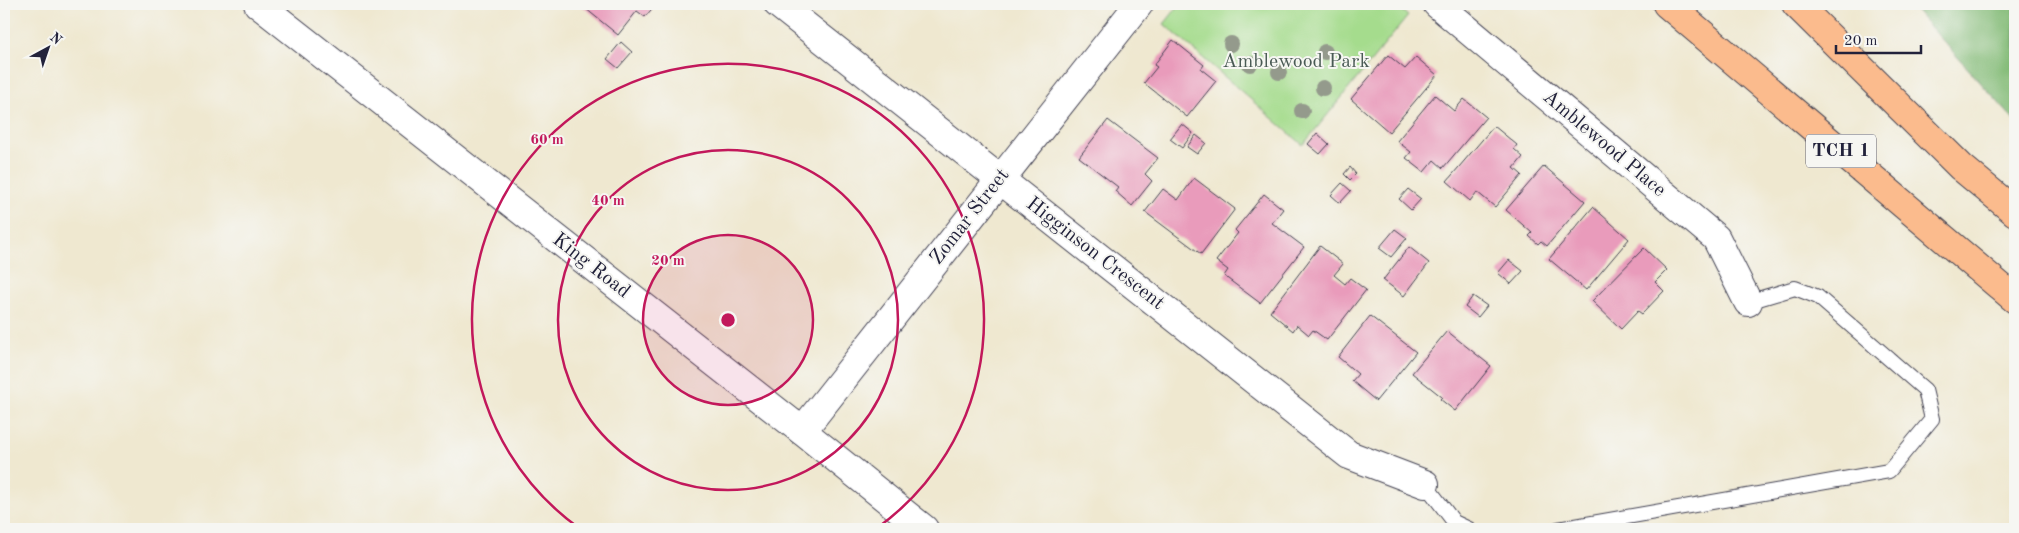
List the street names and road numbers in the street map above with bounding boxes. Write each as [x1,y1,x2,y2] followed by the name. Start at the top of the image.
[1539,87,1669,201] street label: Amblewood Place
[1806,134,1876,168] road number: TCH 1
[927,165,1013,269] street label: Zomar Street
[1022,194,1168,314] street label: Higginson Crescent
[548,230,634,302] street label: King Road

